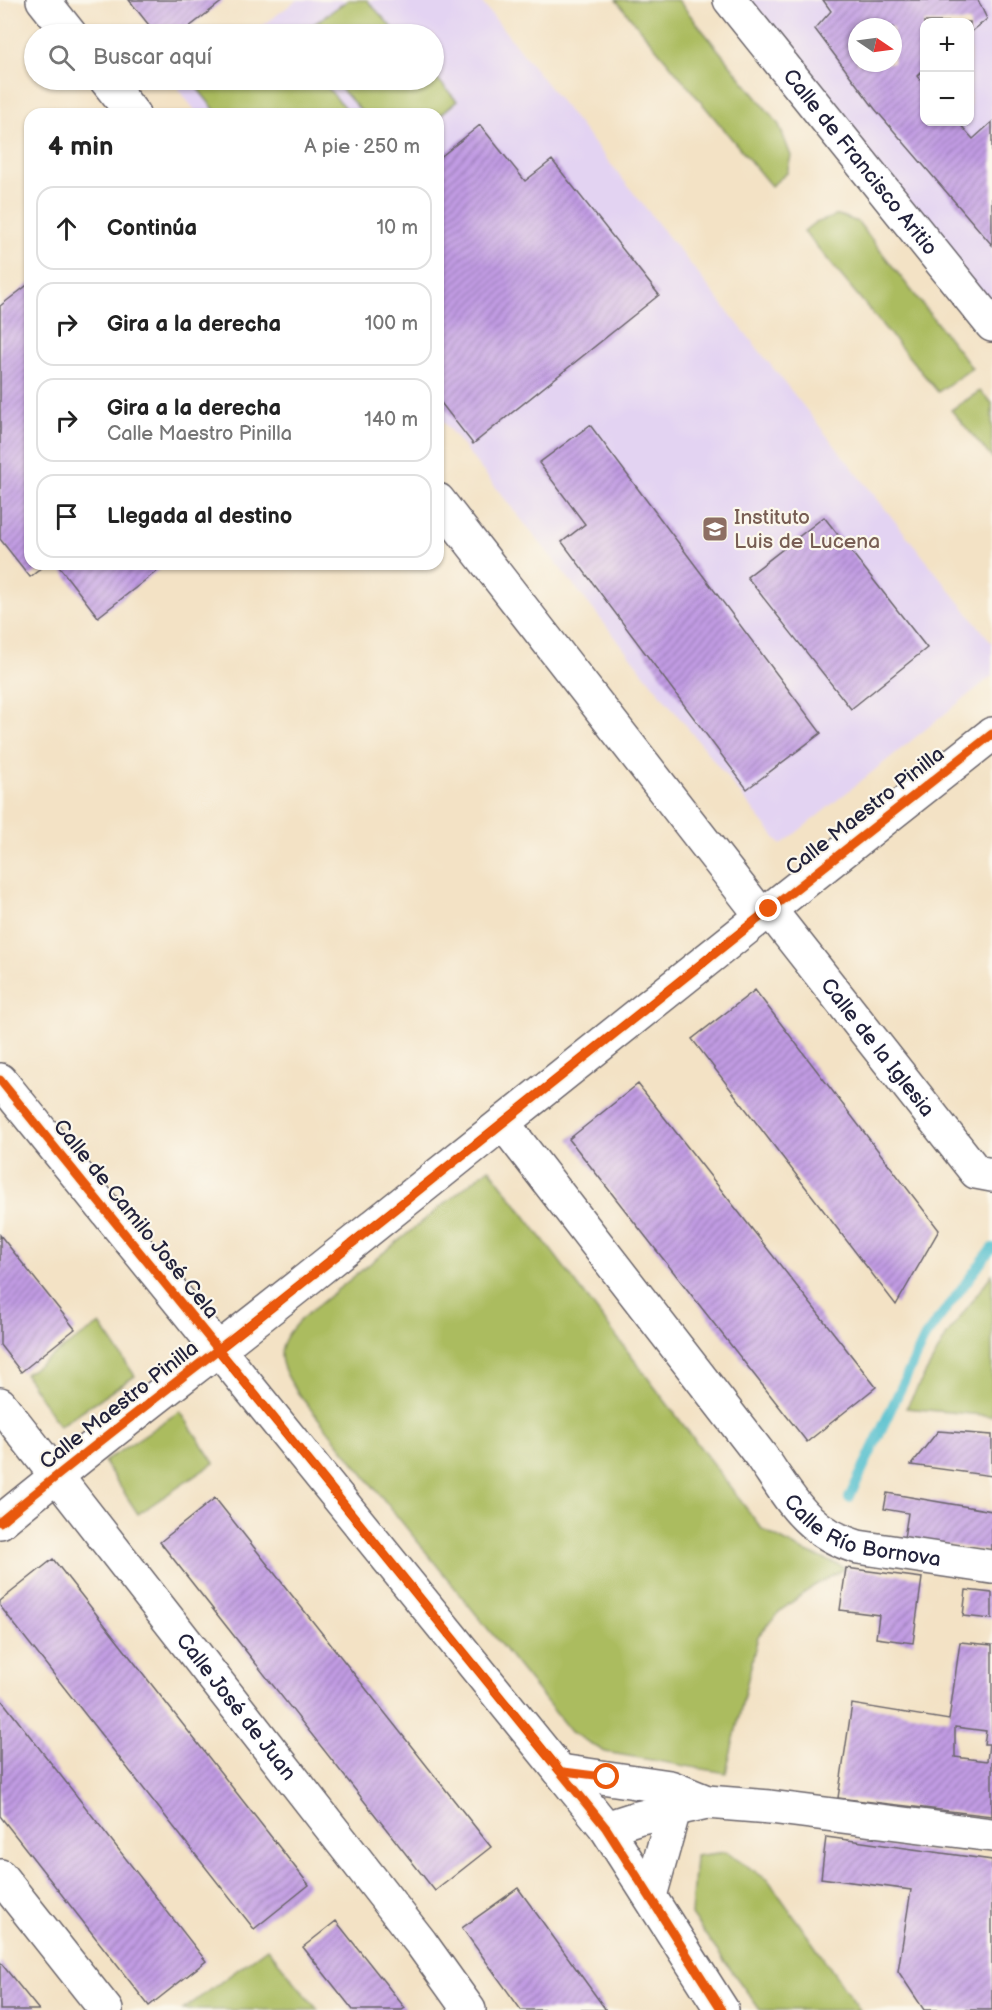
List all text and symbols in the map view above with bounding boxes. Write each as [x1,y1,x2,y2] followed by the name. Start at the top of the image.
[848,18,902,72] north arrow
[920,18,974,126] map controls
[920,18,974,72] button: +
[24,24,444,90] search box
[45,41,78,74] icon: search
[93,44,212,71] text: Buscar aquí
[778,64,943,260] street label: Calle de Francisco Aritio
[920,72,974,126] button: −
[48,132,113,163] text: 4 min
[304,135,420,159] text: A pie · 250 m
[50,212,83,245] icon: ahead
[107,215,197,242] text: Continúa
[377,216,418,240] text: 10 m
[50,308,83,341] icon: right
[107,311,281,338] text: Gira a la derecha
[365,312,418,336] text: 100 m
[107,395,281,422] text: Gira a la derecha
[50,404,83,437] icon: right
[364,408,418,432] text: 140 m
[107,422,292,446] text: Calle Maestro Pinilla
[50,500,83,533] icon: arrive
[107,503,292,530] text: Llegada al destino
[734,505,880,554] place label: Instituto Luis de Lucena
[700,514,730,544] school or university icon: Instituto Luis de Lucena
[781,741,949,881] street label: Calle Maestro Pinilla
[755,895,781,921] route end
[816,973,940,1122] street label: Calle de la Iglesia
[48,1114,224,1324] street label: Calle de Camilo José Cela
[35,1335,203,1475] street label: Calle Maestro Pinilla
[779,1489,943,1572] street label: Calle Río Bornova
[171,1628,302,1785] street label: Calle José de Juan
[593,1763,619,1789] route start

